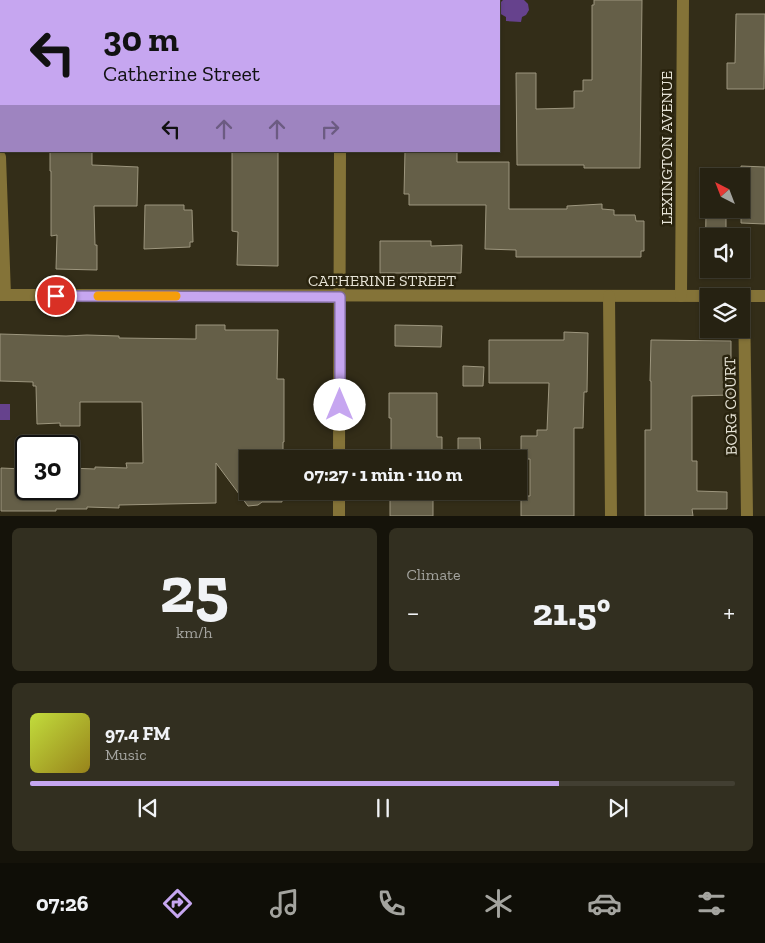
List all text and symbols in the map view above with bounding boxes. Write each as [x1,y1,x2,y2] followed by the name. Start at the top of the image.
[103,18,179,60] text: 30 m
[20,20,85,85] icon: left
[103,60,260,87] text: Catherine Street
[657,71,676,225] street label: LEXINGTON AVENUE
[157,115,185,143] icon: left
[210,115,238,143] icon: ahead
[263,115,291,143] icon: ahead
[316,115,344,143] icon: right
[700,168,750,218] north arrow
[700,168,750,338] map controls
[700,228,750,278] button: sound
[308,271,456,290] street label: CATHERINE STREET
[35,275,77,317] pin
[42,282,70,310] icon: arrive
[700,288,750,338] button: layers
[720,356,741,455] street label: BORG COURT
[313,378,365,430] position arrow
[15,435,80,500] speed limit sign: 30
[304,463,462,486] text: 07:27 · 1 min · 110 m
[160,551,229,629] text: 25
[407,565,461,584] text: Climate
[532,589,610,635] text: 21.5°
[407,596,420,629] text: −
[723,596,735,629] text: +
[176,623,213,642] text: km/h
[105,722,170,745] text: 97.4 FM
[105,745,147,764] text: Music
[134,794,162,822] icon: previous
[369,794,397,822] icon: pause
[604,794,632,822] icon: next
[160,886,195,921] icon: directions
[267,886,302,921] icon: music
[374,886,409,921] icon: phone
[481,886,516,921] icon: climate
[587,886,622,921] icon: car
[694,886,729,921] icon: filters
[36,890,89,917] text: 07:26

